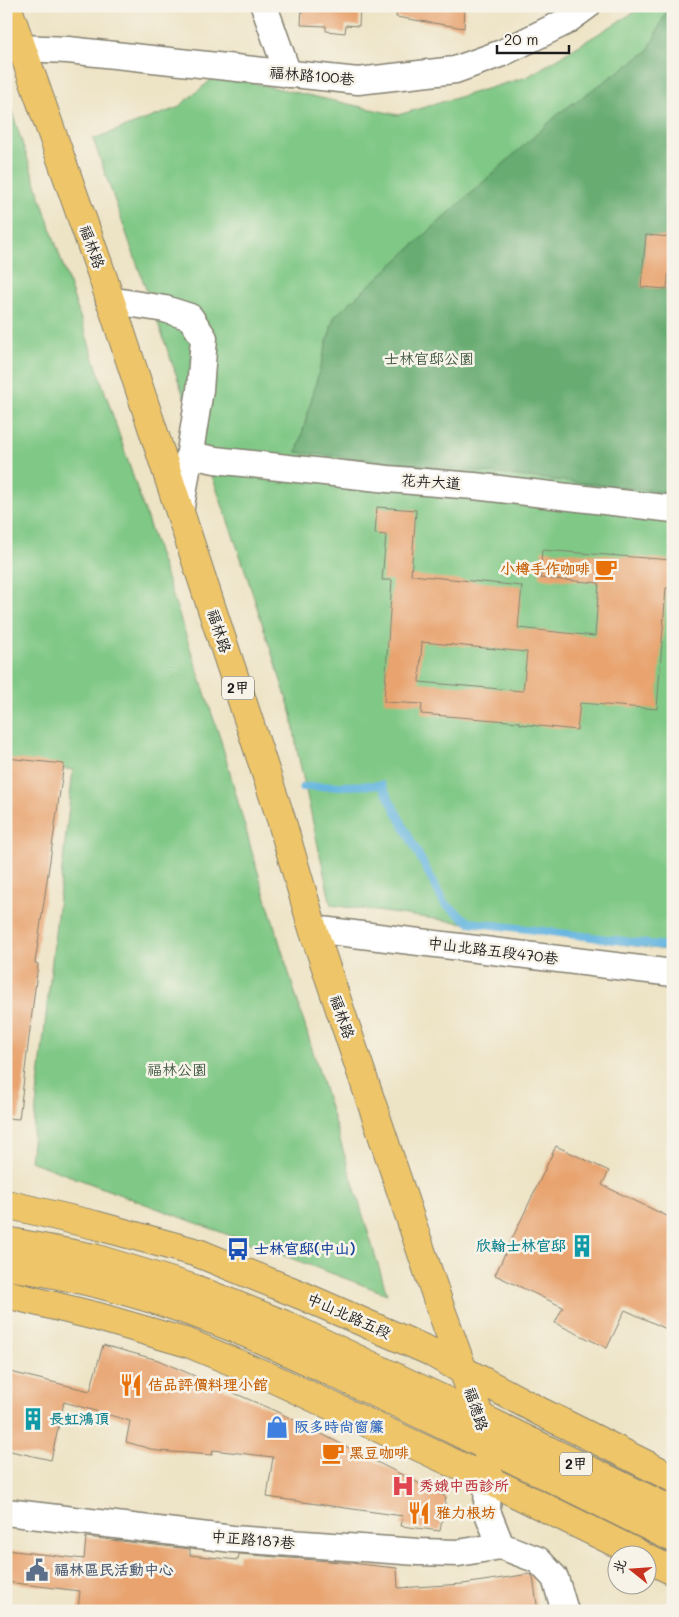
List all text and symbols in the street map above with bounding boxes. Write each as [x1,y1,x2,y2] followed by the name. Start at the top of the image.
[497,22,569,54] scale bar
[504,29,538,49] text: 20 m
[269,61,355,89] street label: 福林路100巷
[76,222,110,271] street label: 福林路
[384,348,474,368] park label: 士林官邸公園
[400,469,462,493] street label: 花卉大道
[593,556,619,582] cafe icon: 小樽手作咖啡
[500,558,590,578] place label: 小樽手作咖啡
[203,606,236,655] street label: 福林路
[222,676,254,700] road number: 2甲
[427,932,560,968] street label: 中山北路五段470巷
[326,992,360,1041] street label: 福林路
[147,1059,207,1079] park label: 福林公園
[569,1233,595,1259] building icon: 欣翰士林官邸
[476,1235,566,1255] place label: 欣翰士林官邸
[225,1236,251,1262] bus stop icon: 士林官邸(中山)
[254,1238,355,1258] place label: 士林官邸(中山)
[304,1288,395,1343] street label: 中山北路五段
[118,1372,144,1398] restaurant icon: 佶品評價料理小館
[148,1374,268,1394] place label: 佶品評價料理小館
[460,1384,493,1433] street label: 福德路
[20,1406,46,1432] building icon: 長虹鴻頂
[49,1408,109,1428] place label: 長虹鴻頂
[264,1414,290,1440] shop icon: 阪多時尚窗簾
[294,1416,384,1436] place label: 阪多時尚窗簾
[320,1440,346,1466] cafe icon: 黑豆咖啡
[349,1442,409,1462] place label: 黑豆咖啡
[560,1452,592,1476] road number: 2甲
[390,1473,416,1499] hospital icon: 秀娥中西診所
[419,1475,509,1495] place label: 秀娥中西診所
[406,1500,432,1526] restaurant icon: 雅力根坊
[436,1502,496,1522] place label: 雅力根坊
[210,1525,296,1553] street label: 中正路187巷
[606,1544,656,1594] north arrow
[24,1557,50,1583] public building icon: 福林區民活動中心
[608,1557,630,1576] text: 北
[54,1559,174,1579] place label: 福林區民活動中心

